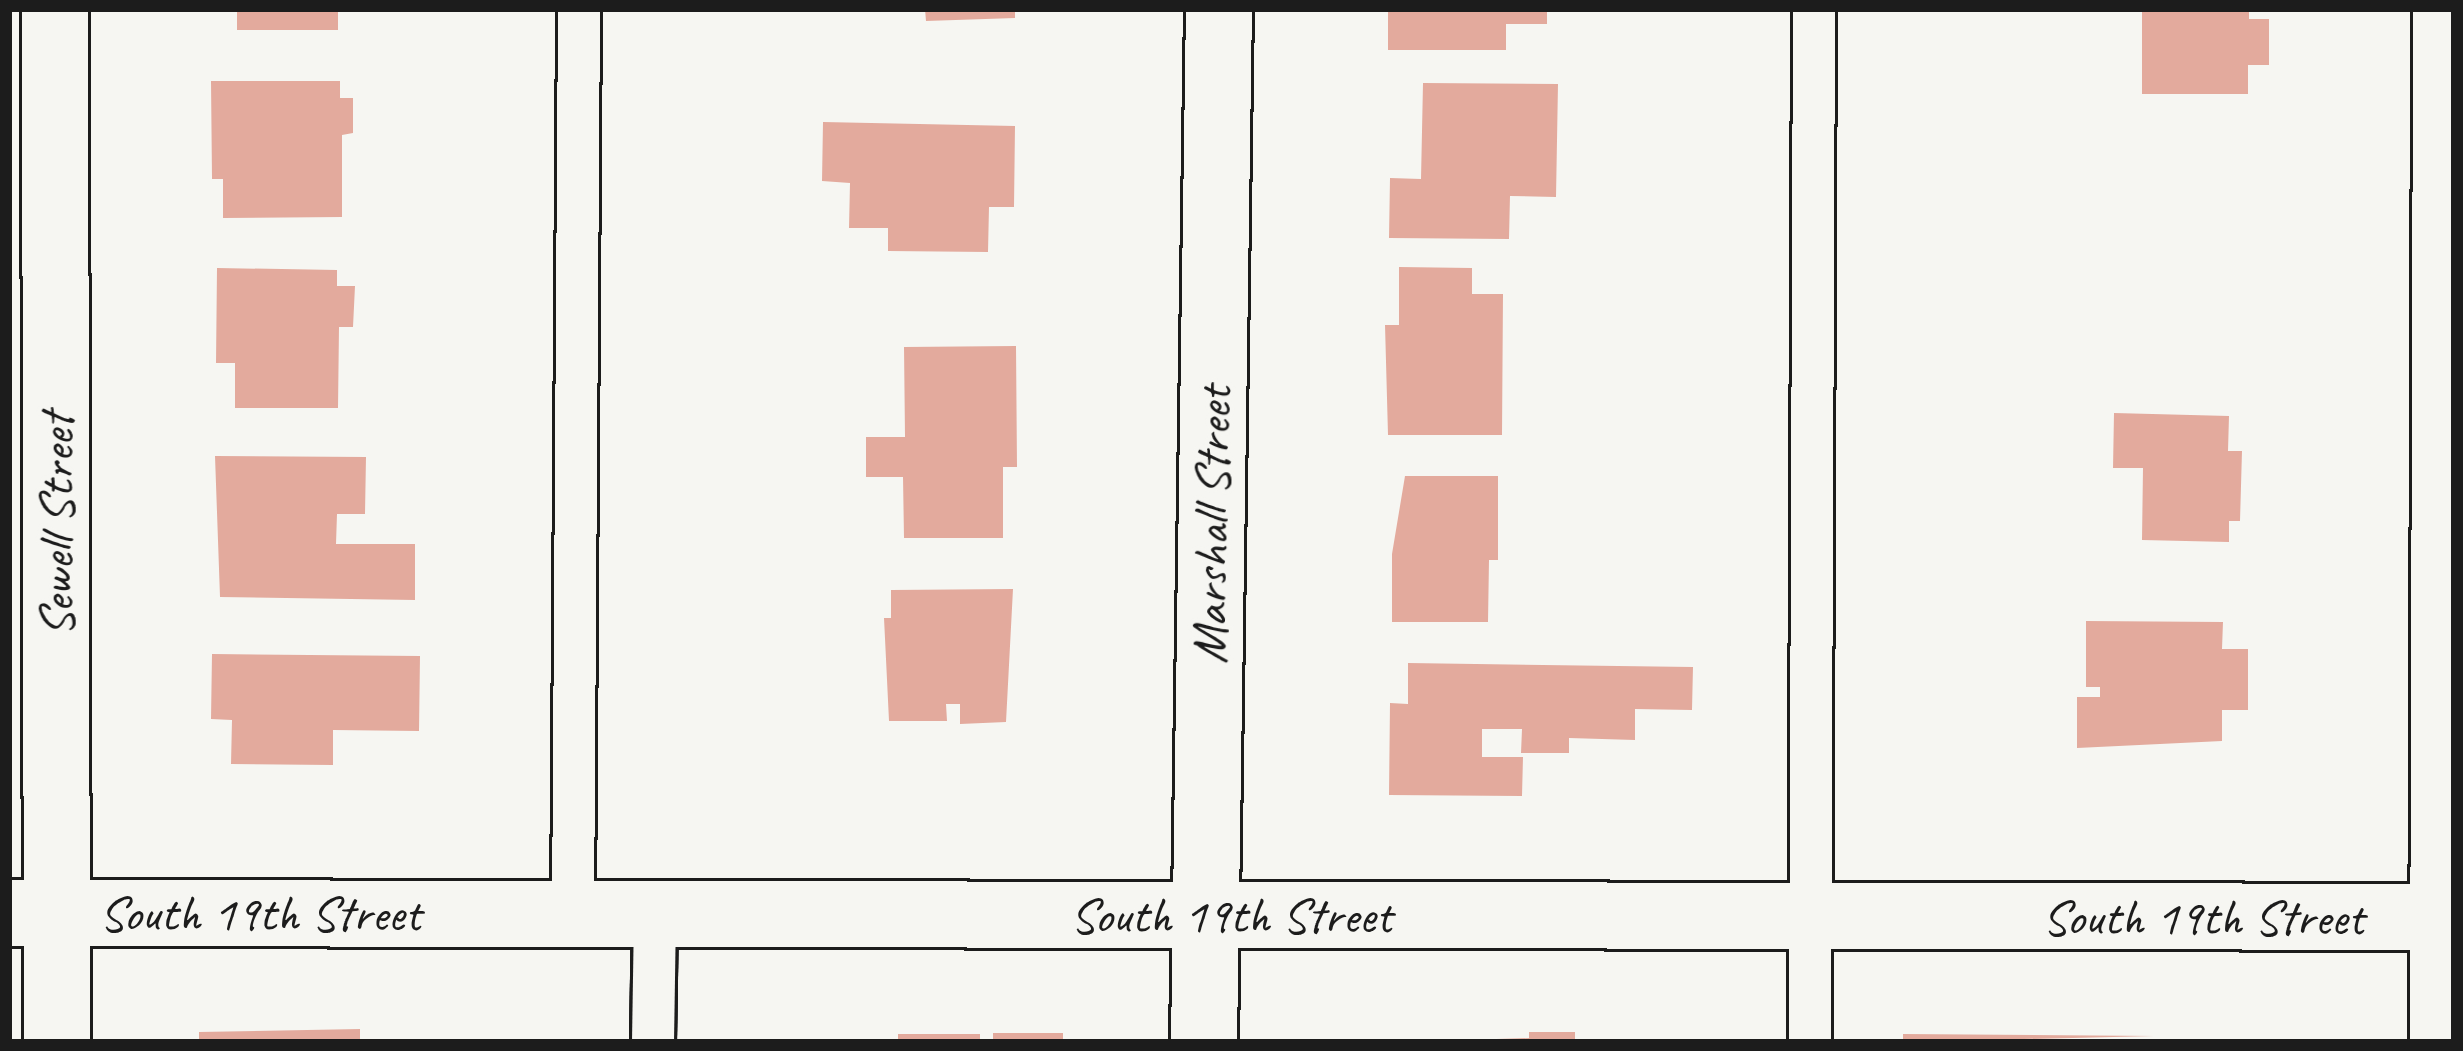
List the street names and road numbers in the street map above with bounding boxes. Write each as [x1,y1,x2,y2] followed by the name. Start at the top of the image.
[1178,385,1244,665] street label: Marshall Street
[25,413,87,637] street label: Sewell Street
[99,882,421,944] street label: South 19th Street
[1070,884,1392,946] street label: South 19th Street
[2042,886,2364,948] street label: South 19th Street

